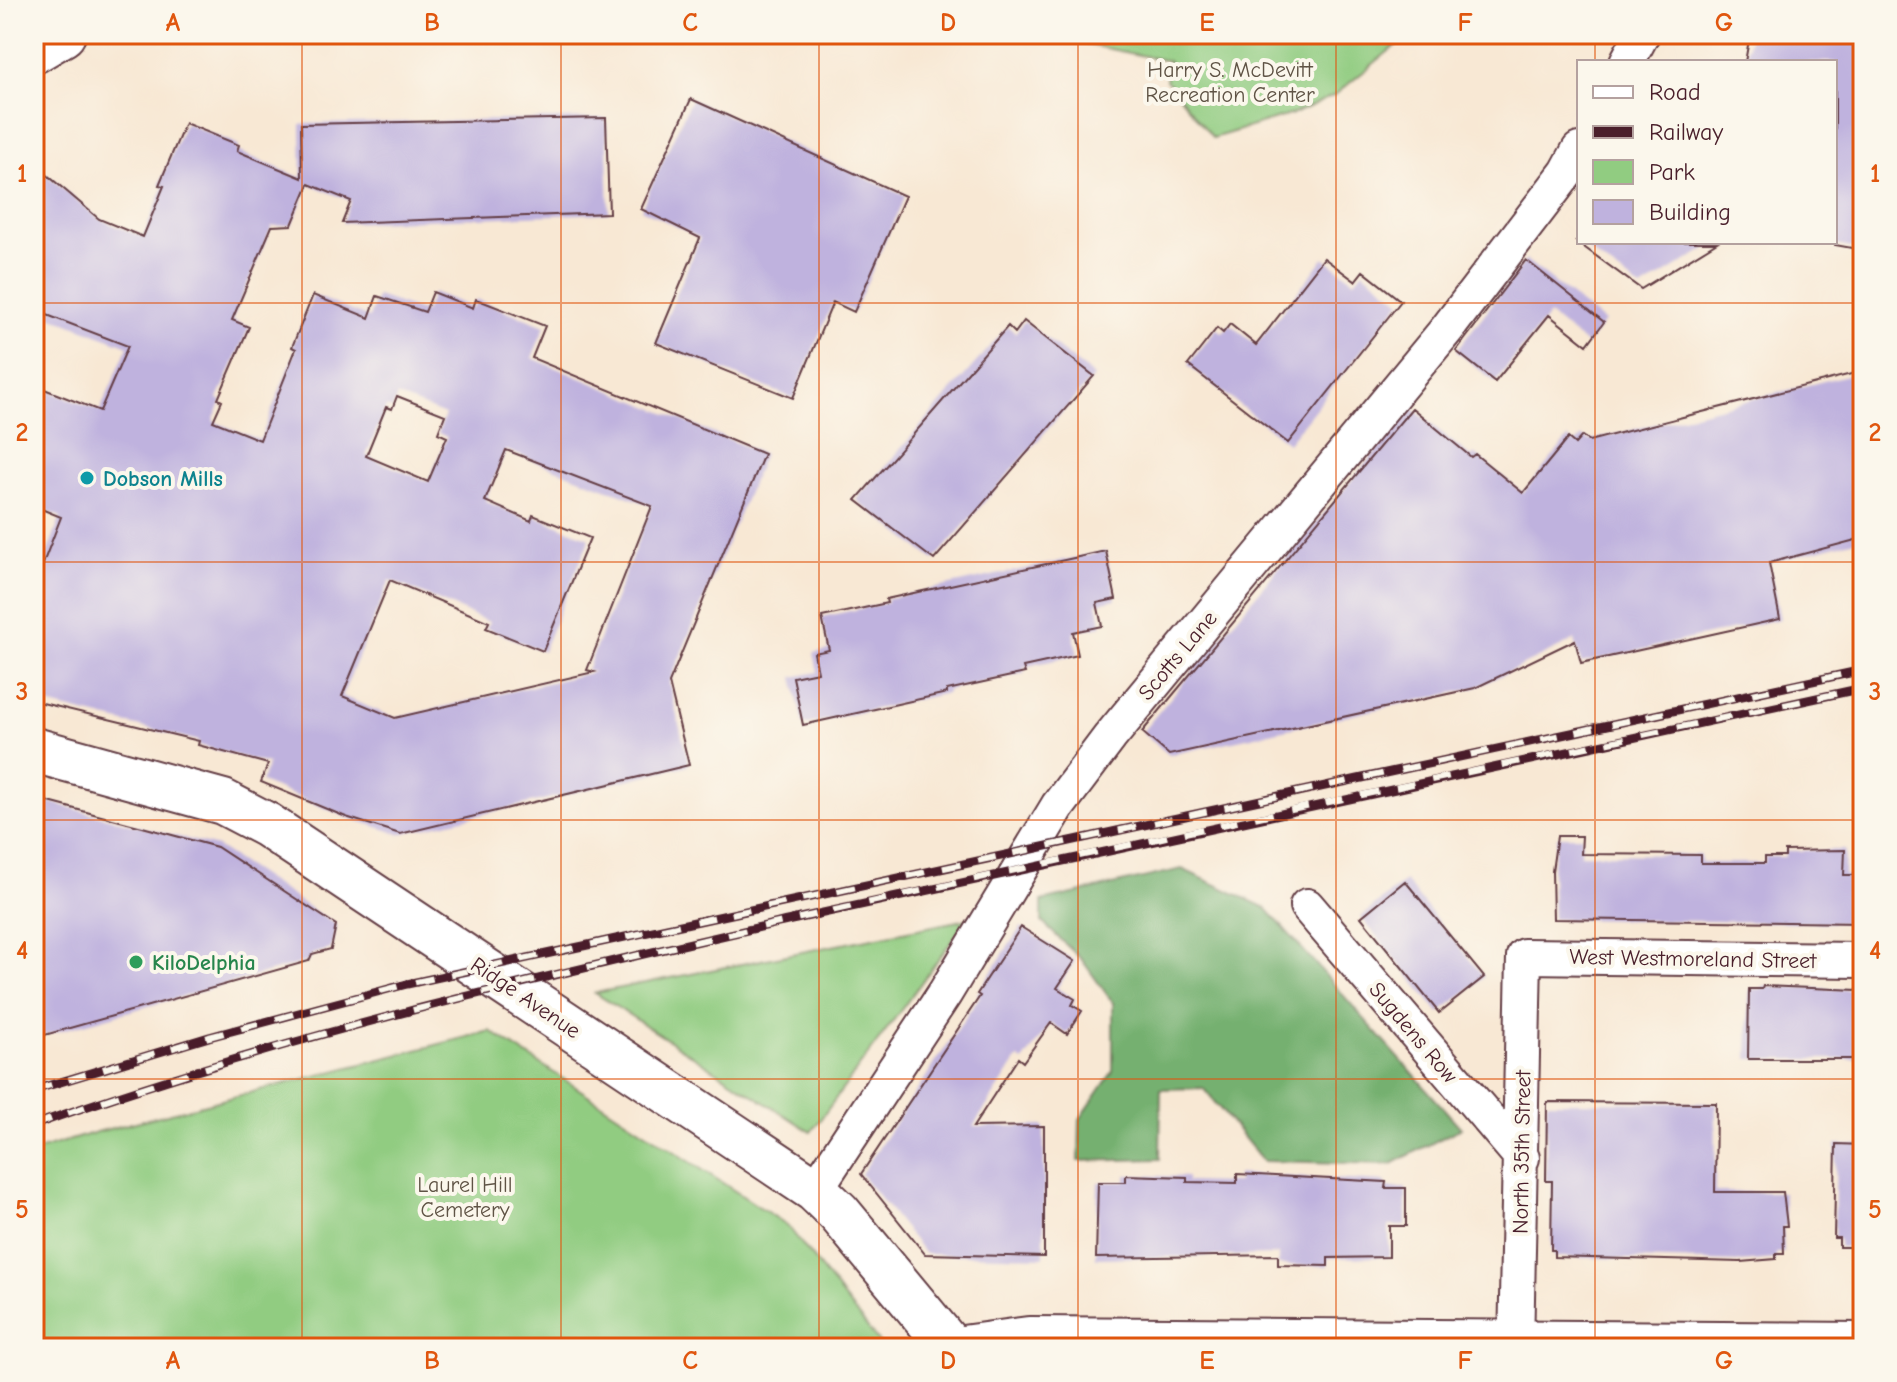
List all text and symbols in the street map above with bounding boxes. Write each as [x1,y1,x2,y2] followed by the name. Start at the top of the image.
[166,8,181,38] text: A
[424,8,440,38] text: B
[682,8,698,38] text: C
[940,8,956,38] text: D
[1199,8,1215,38] text: E
[1457,8,1473,38] text: F
[1715,8,1733,38] text: G
[1145,57,1315,108] park label: Harry S. McDevitt Recreation Center
[1577,60,1837,244] legend
[1649,78,1701,106] text: Road
[1649,118,1723,146] text: Railway
[1649,158,1695,186] text: Park
[17,159,27,189] text: 1
[1870,159,1880,189] text: 1
[1649,198,1731,226] text: Building
[16,418,28,448] text: 2
[1869,418,1881,448] text: 2
[103,466,223,492] place label: Dobson Mills
[78,469,96,487] marker: Dobson Mills
[1133,606,1223,706] street label: Scotts Lane
[16,677,28,707] text: 3
[1869,677,1881,707] text: 3
[16,936,28,966] text: 4
[1869,936,1881,966] text: 4
[1569,944,1817,974] street label: West Westmoreland Street
[152,950,256,976] place label: KiloDelphia
[466,952,585,1044] street label: Ridge Avenue
[127,953,145,971] marker: KiloDelphia
[1363,977,1463,1088] street label: Sugdens Row
[1508,1069,1536,1234] street label: North 35th Street
[417,1172,513,1223] park label: Laurel Hill Cemetery
[15,1195,29,1225] text: 5
[1868,1195,1882,1225] text: 5
[166,1346,181,1376] text: A
[424,1346,440,1376] text: B
[682,1346,698,1376] text: C
[940,1346,956,1376] text: D
[1199,1346,1215,1376] text: E
[1457,1346,1473,1376] text: F
[1715,1346,1733,1376] text: G

